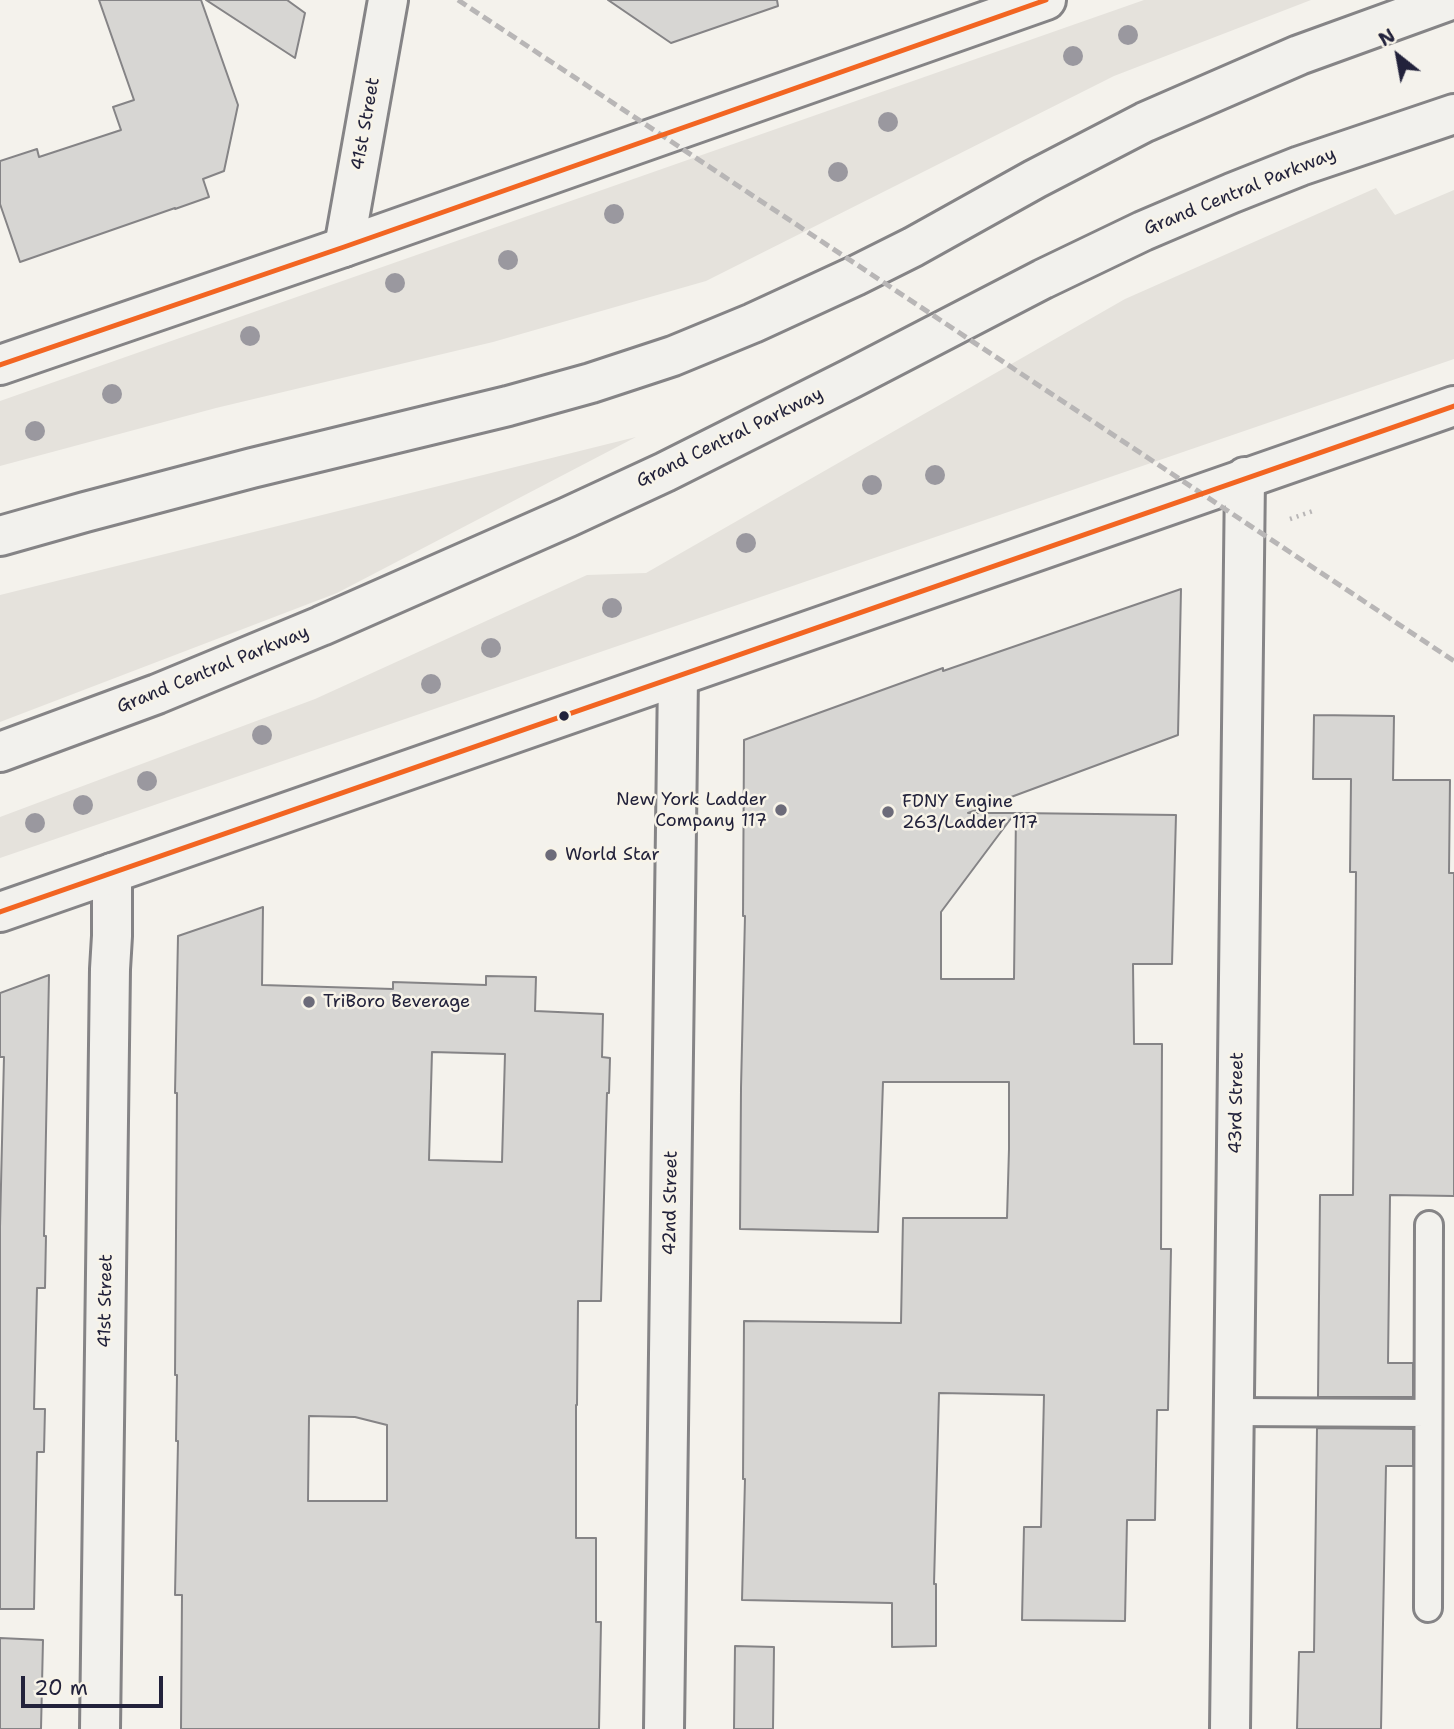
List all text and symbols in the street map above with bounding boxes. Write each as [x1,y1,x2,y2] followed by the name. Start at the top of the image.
[1363,21,1433,91] north arrow
[1374,23,1400,52] text: N
[347,76,385,172] street label: 41st Street
[1141,144,1339,240] street label: Grand Central Parkway
[633,383,827,493] street label: Grand Central Parkway
[114,622,312,718] street label: Grand Central Parkway
[557,709,571,723] unlabelled marker
[616,789,767,832] place label: New York Ladder Company 117
[902,791,1038,834] place label: FDNY Engine 263/Ladder 117
[773,802,789,818] marker: New York Ladder Company 117
[880,804,896,820] marker: FDNY Engine 263/Ladder 117
[565,844,660,866] place label: World Star
[543,847,559,863] marker: World Star
[323,991,470,1013] place label: TriBoro Beverage
[301,994,317,1010] marker: TriBoro Beverage
[1225,1052,1249,1154] street label: 43rd Street
[659,1150,683,1256] street label: 42nd Street
[94,1254,118,1348] street label: 41st Street
[24,1662,166,1706] scale bar
[34,1674,88,1702] text: 20 m

